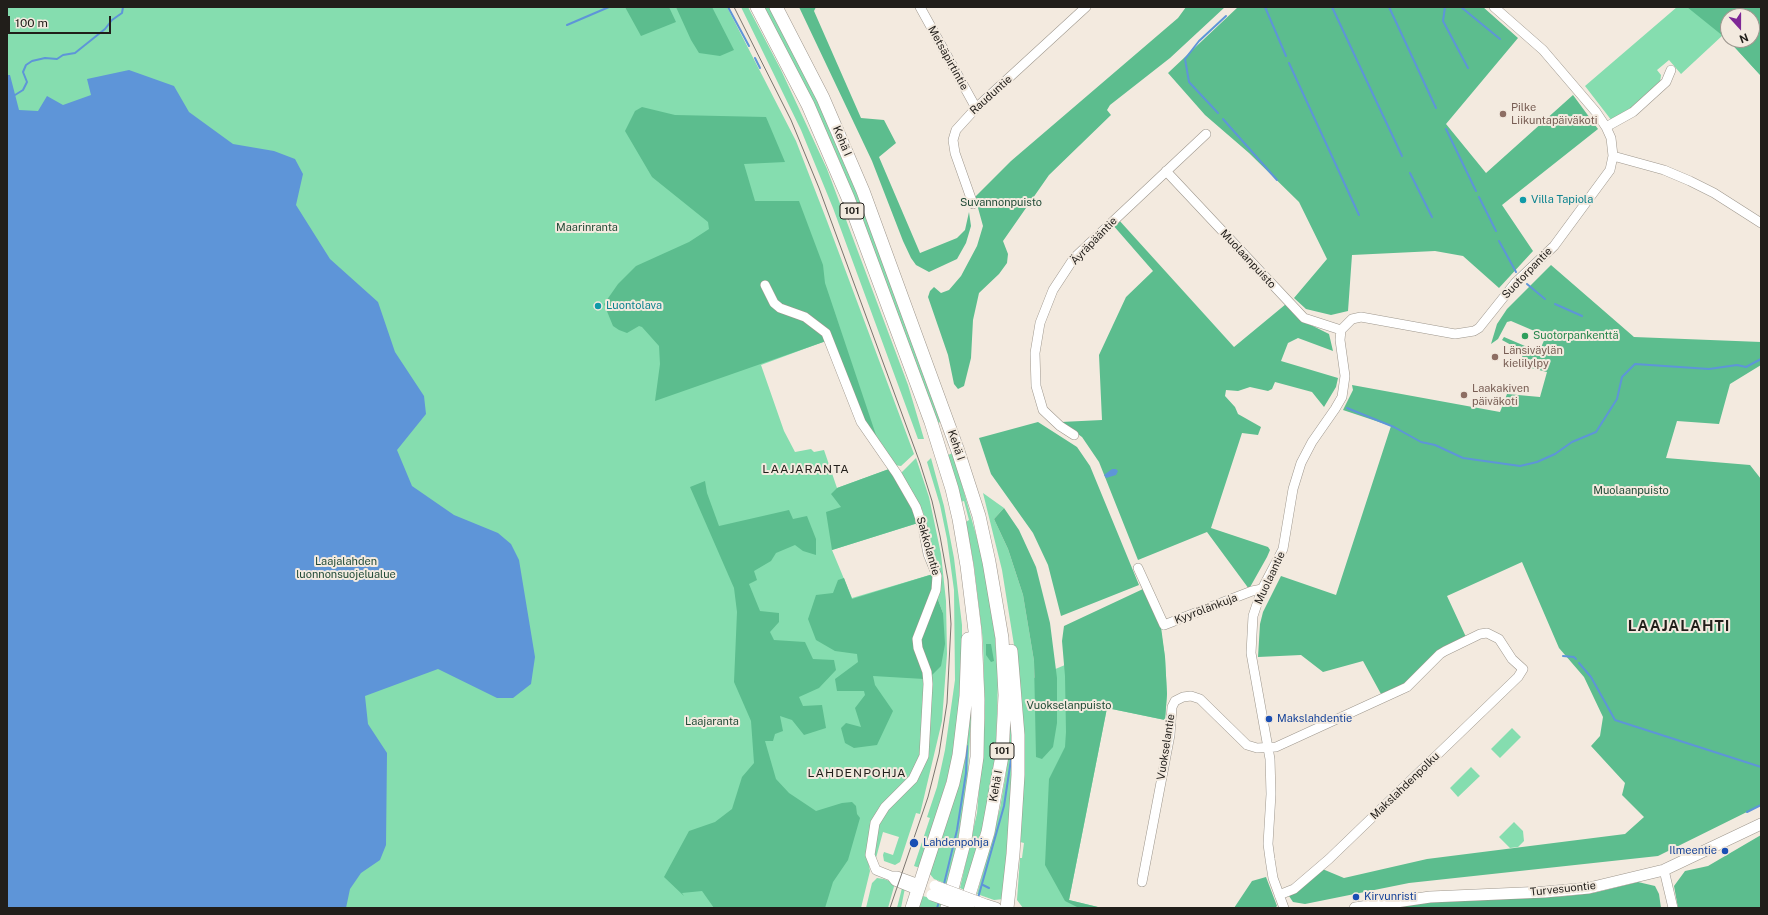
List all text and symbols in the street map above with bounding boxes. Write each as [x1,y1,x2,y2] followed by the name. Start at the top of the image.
[10,8,113,34] scale bar
[1720,8,1760,48] north arrow
[15,16,48,30] text: 100 m
[925,24,971,92] street label: Metsäpirtintie
[1738,31,1750,45] text: N
[967,73,1015,117] street label: Rauduntie
[1511,101,1598,127] place label: Pilke Liikuntapäiväkoti
[1498,109,1508,119] marker: Pilke Liikuntapäiväkoti
[830,124,854,158] street label: Kehä I
[1531,193,1593,207] place label: Villa Tapiola
[1518,195,1528,205] marker: Villa Tapiola
[960,196,1042,210] park label: Suvannonpuisto
[840,203,864,219] road number: 101
[1068,214,1120,268] street label: Äyräpääntie
[556,221,618,235] park label: Maarinranta
[1217,227,1279,291] street label: Muolaanpuisto
[1499,245,1555,301] street label: Suotorpantie
[606,299,662,313] place label: Luontolava
[593,301,603,311] marker: Luontolava
[1533,329,1619,343] place label: Suotorpankenttä
[1520,331,1530,341] marker: Suotorpankenttä
[1503,344,1563,370] place label: Länsiväylän kielilylpy
[1490,352,1500,362] marker: Länsiväylän kielilylpy
[1472,382,1529,408] place label: Laakakiven päiväkoti
[1459,390,1469,400] marker: Laakakiven päiväkoti
[945,428,967,462] street label: Kehä I
[762,462,850,476] district label: LAAJARANTA
[1593,484,1669,498] park label: Muolaanpuisto
[913,515,943,577] street label: Sakkolantie
[1252,549,1288,607] street label: Muolaantie
[296,555,396,581] park label: Laajalahden luonnonsuojelualue
[1173,591,1239,627] street label: Kyyrölänkuja
[1628,617,1730,635] district label: LAAJALAHTI
[1026,699,1112,713] park label: Vuokselanpuisto
[1277,712,1352,726] place label: Makslahdentie
[1154,713,1178,781] street label: Vuokselantie
[1264,714,1274,724] marker: Makslahdentie
[685,715,739,729] park label: Laajaranta
[990,743,1014,759] road number: 101
[1368,750,1442,822] street label: Makslahdenpolku
[807,766,907,780] district label: LAHDENPOHJA
[987,769,1005,803] street label: Kehä I
[923,836,989,850] place label: Lahdenpohja
[908,837,920,849] marker: Lahdenpohja
[1669,844,1717,858] place label: Ilmeentie
[1720,846,1730,856] marker: Ilmeentie
[1530,879,1596,899] street label: Turvesuontie
[1364,890,1417,904] place label: Kirvunristi
[1351,892,1361,902] marker: Kirvunristi

